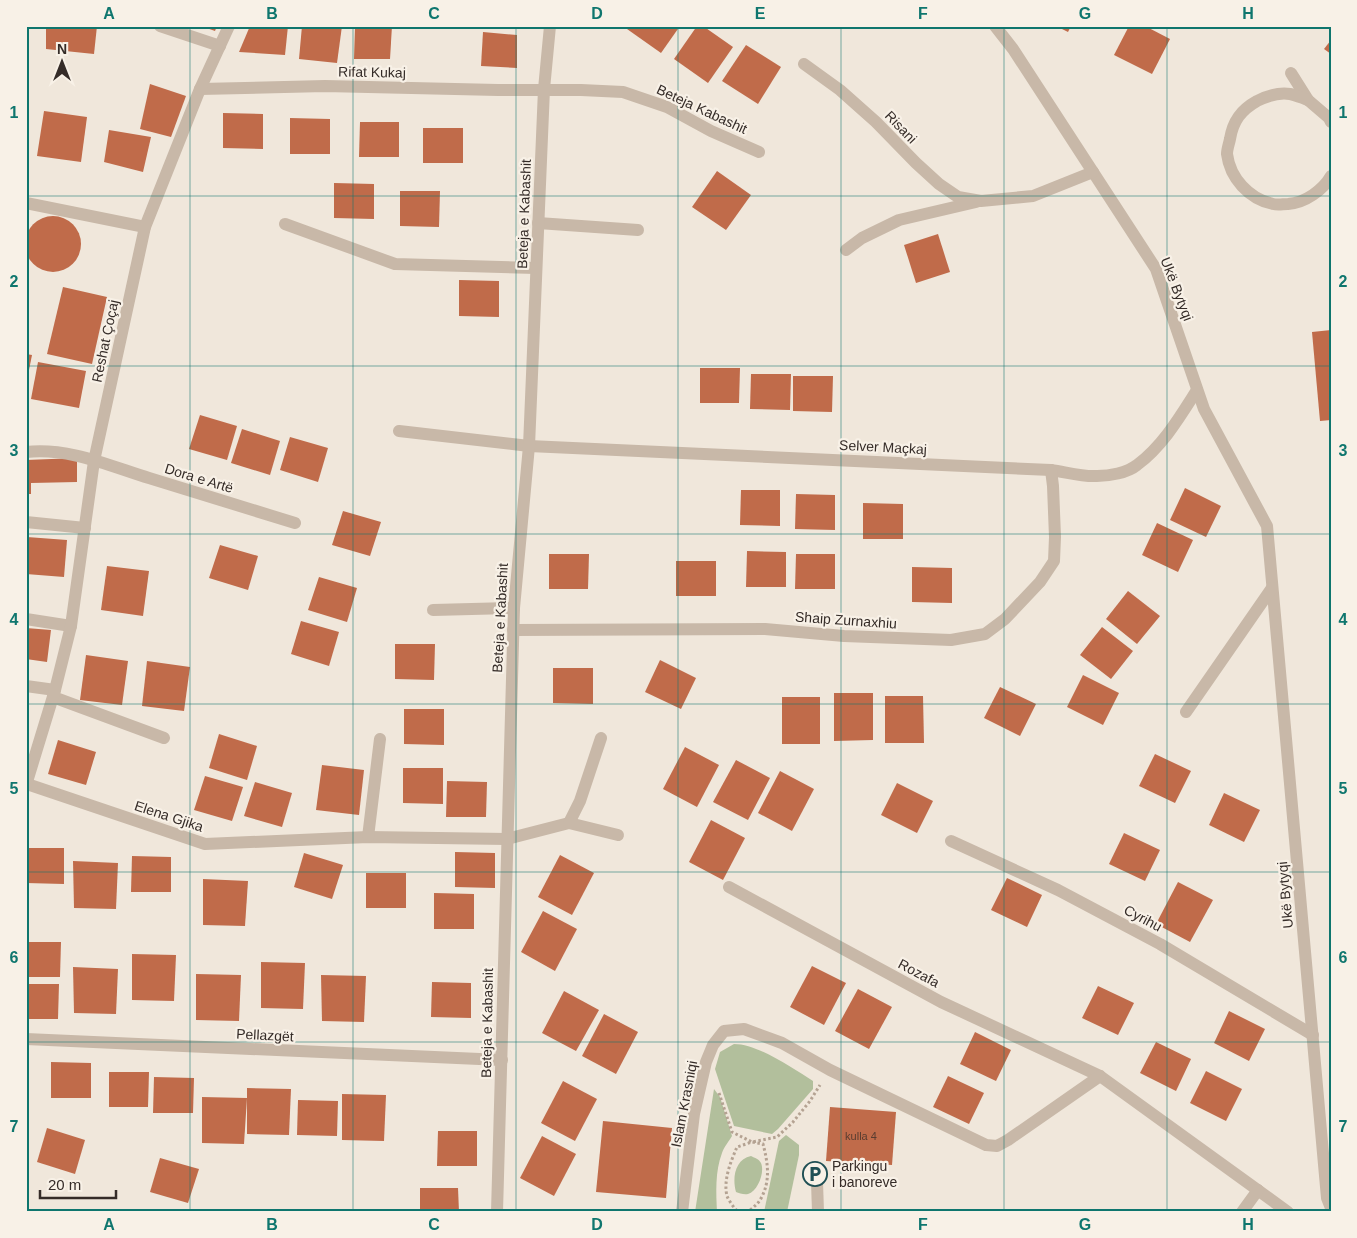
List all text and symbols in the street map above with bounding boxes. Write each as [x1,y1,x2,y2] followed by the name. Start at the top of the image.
[103,5,115,22] text: A
[266,5,278,22] text: B
[428,5,440,22] text: C
[591,5,603,22] text: D
[755,5,766,22] text: E
[918,5,928,22] text: F
[1079,5,1091,22] text: G
[1242,5,1254,22] text: H
[38,38,88,88] north arrow
[57,41,67,57] text: N
[338,63,406,81] street label: Rifat Kukaj
[654,81,750,137] street label: Beteja Kabashit
[10,104,19,121] text: 1
[1339,104,1348,121] text: 1
[882,107,920,147] street label: Risani
[514,159,534,269] street label: Beteja e Kabashit
[1158,255,1196,323] street label: Ukë Bytyqi
[10,273,19,290] text: 2
[1339,273,1348,290] text: 2
[88,298,122,384] street label: Reshat Çoçaj
[839,437,927,457] street label: Selver Maçkaj
[10,442,19,459] text: 3
[1339,442,1348,459] text: 3
[163,460,235,496] street label: Dora e Artë
[489,563,511,673] street label: Beteja e Kabashit
[795,608,897,632] street label: Shaip Zurnaxhiu
[10,611,19,628] text: 4
[1339,611,1348,628] text: 4
[10,780,19,797] text: 5
[1339,780,1348,797] text: 5
[132,797,206,835] street label: Elena Gjika
[1274,861,1296,929] street label: Ukë Bytyqi
[1121,901,1165,935] street label: Cyrihu
[10,949,19,966] text: 6
[1339,949,1348,966] text: 6
[896,956,943,991] street label: Rozafa
[478,968,496,1078] street label: Beteja e Kabashit
[236,1026,294,1045] street label: Pellazgët
[668,1059,700,1149] street label: Islam Krasniqi
[10,1118,19,1135] text: 7
[1339,1118,1348,1135] text: 7
[845,1130,877,1142] house number: kulla 4
[832,1158,898,1190] place label: Parkingu i banoreve
[802,1161,828,1187] parking icon: Parkingu i banoreve
[40,1168,116,1200] scale bar
[48,1176,81,1193] text: 20 m
[103,1216,115,1233] text: A
[266,1216,278,1233] text: B
[428,1216,440,1233] text: C
[591,1216,603,1233] text: D
[755,1216,766,1233] text: E
[918,1216,928,1233] text: F
[1079,1216,1091,1233] text: G
[1242,1216,1254,1233] text: H

